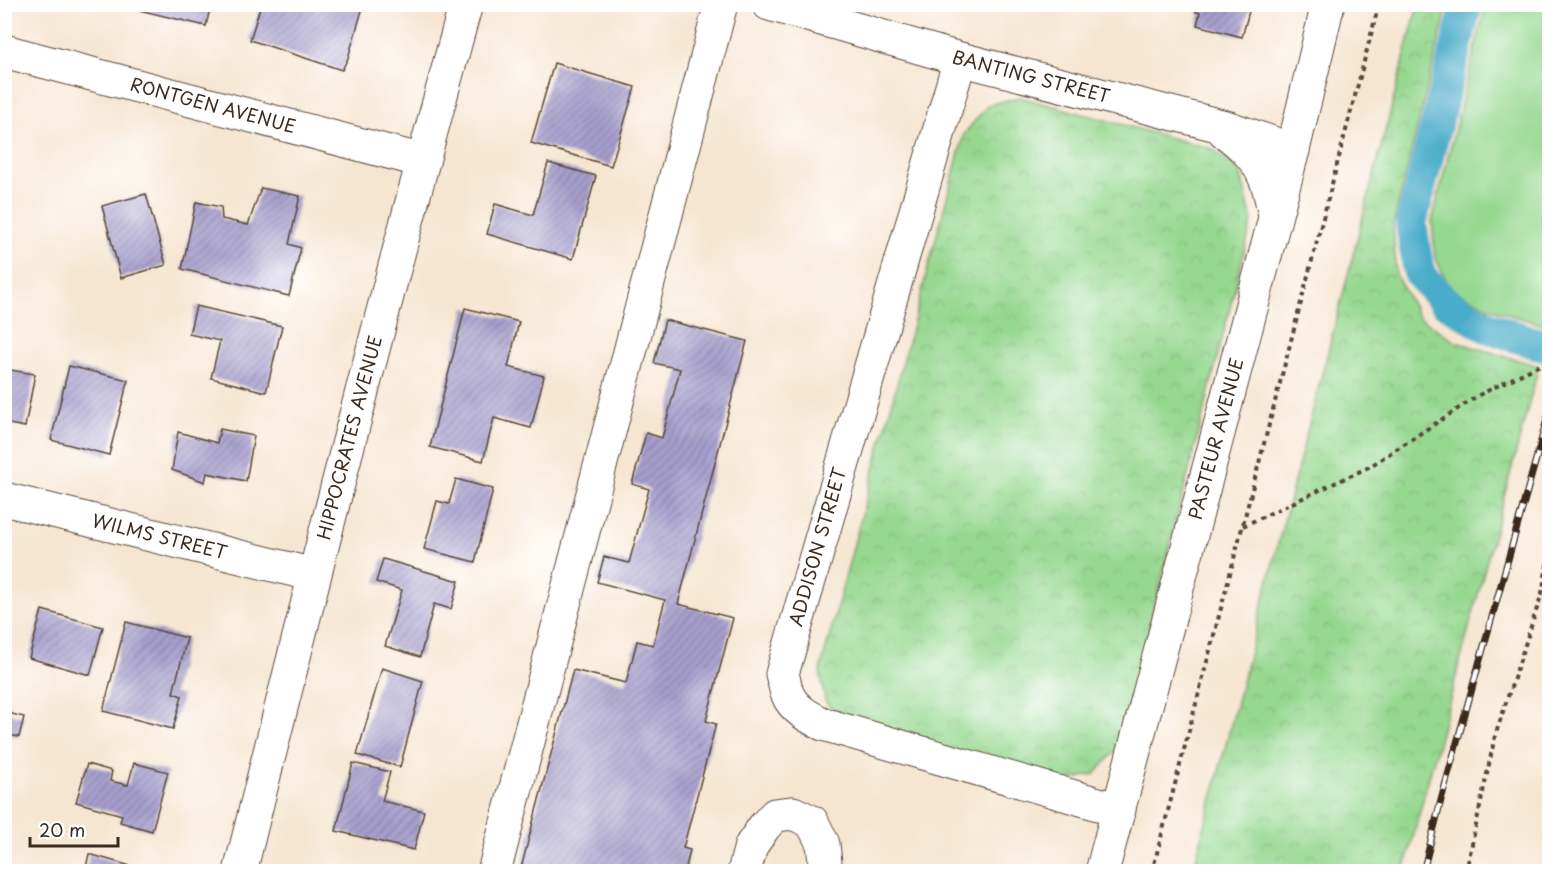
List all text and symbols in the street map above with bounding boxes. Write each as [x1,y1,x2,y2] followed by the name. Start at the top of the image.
[949,42,1113,109] street label: BANTING STREET
[128,70,299,139] street label: RONTGEN AVENUE
[309,332,388,542] street label: HIPPOCRATES AVENUE
[1181,355,1249,522] street label: PASTEUR AVENUE
[781,463,852,629] street label: ADDISON STREET
[90,506,231,565] street label: WILMS STREET
[30,810,118,848] scale bar
[39,816,85,843] text: 20 m

